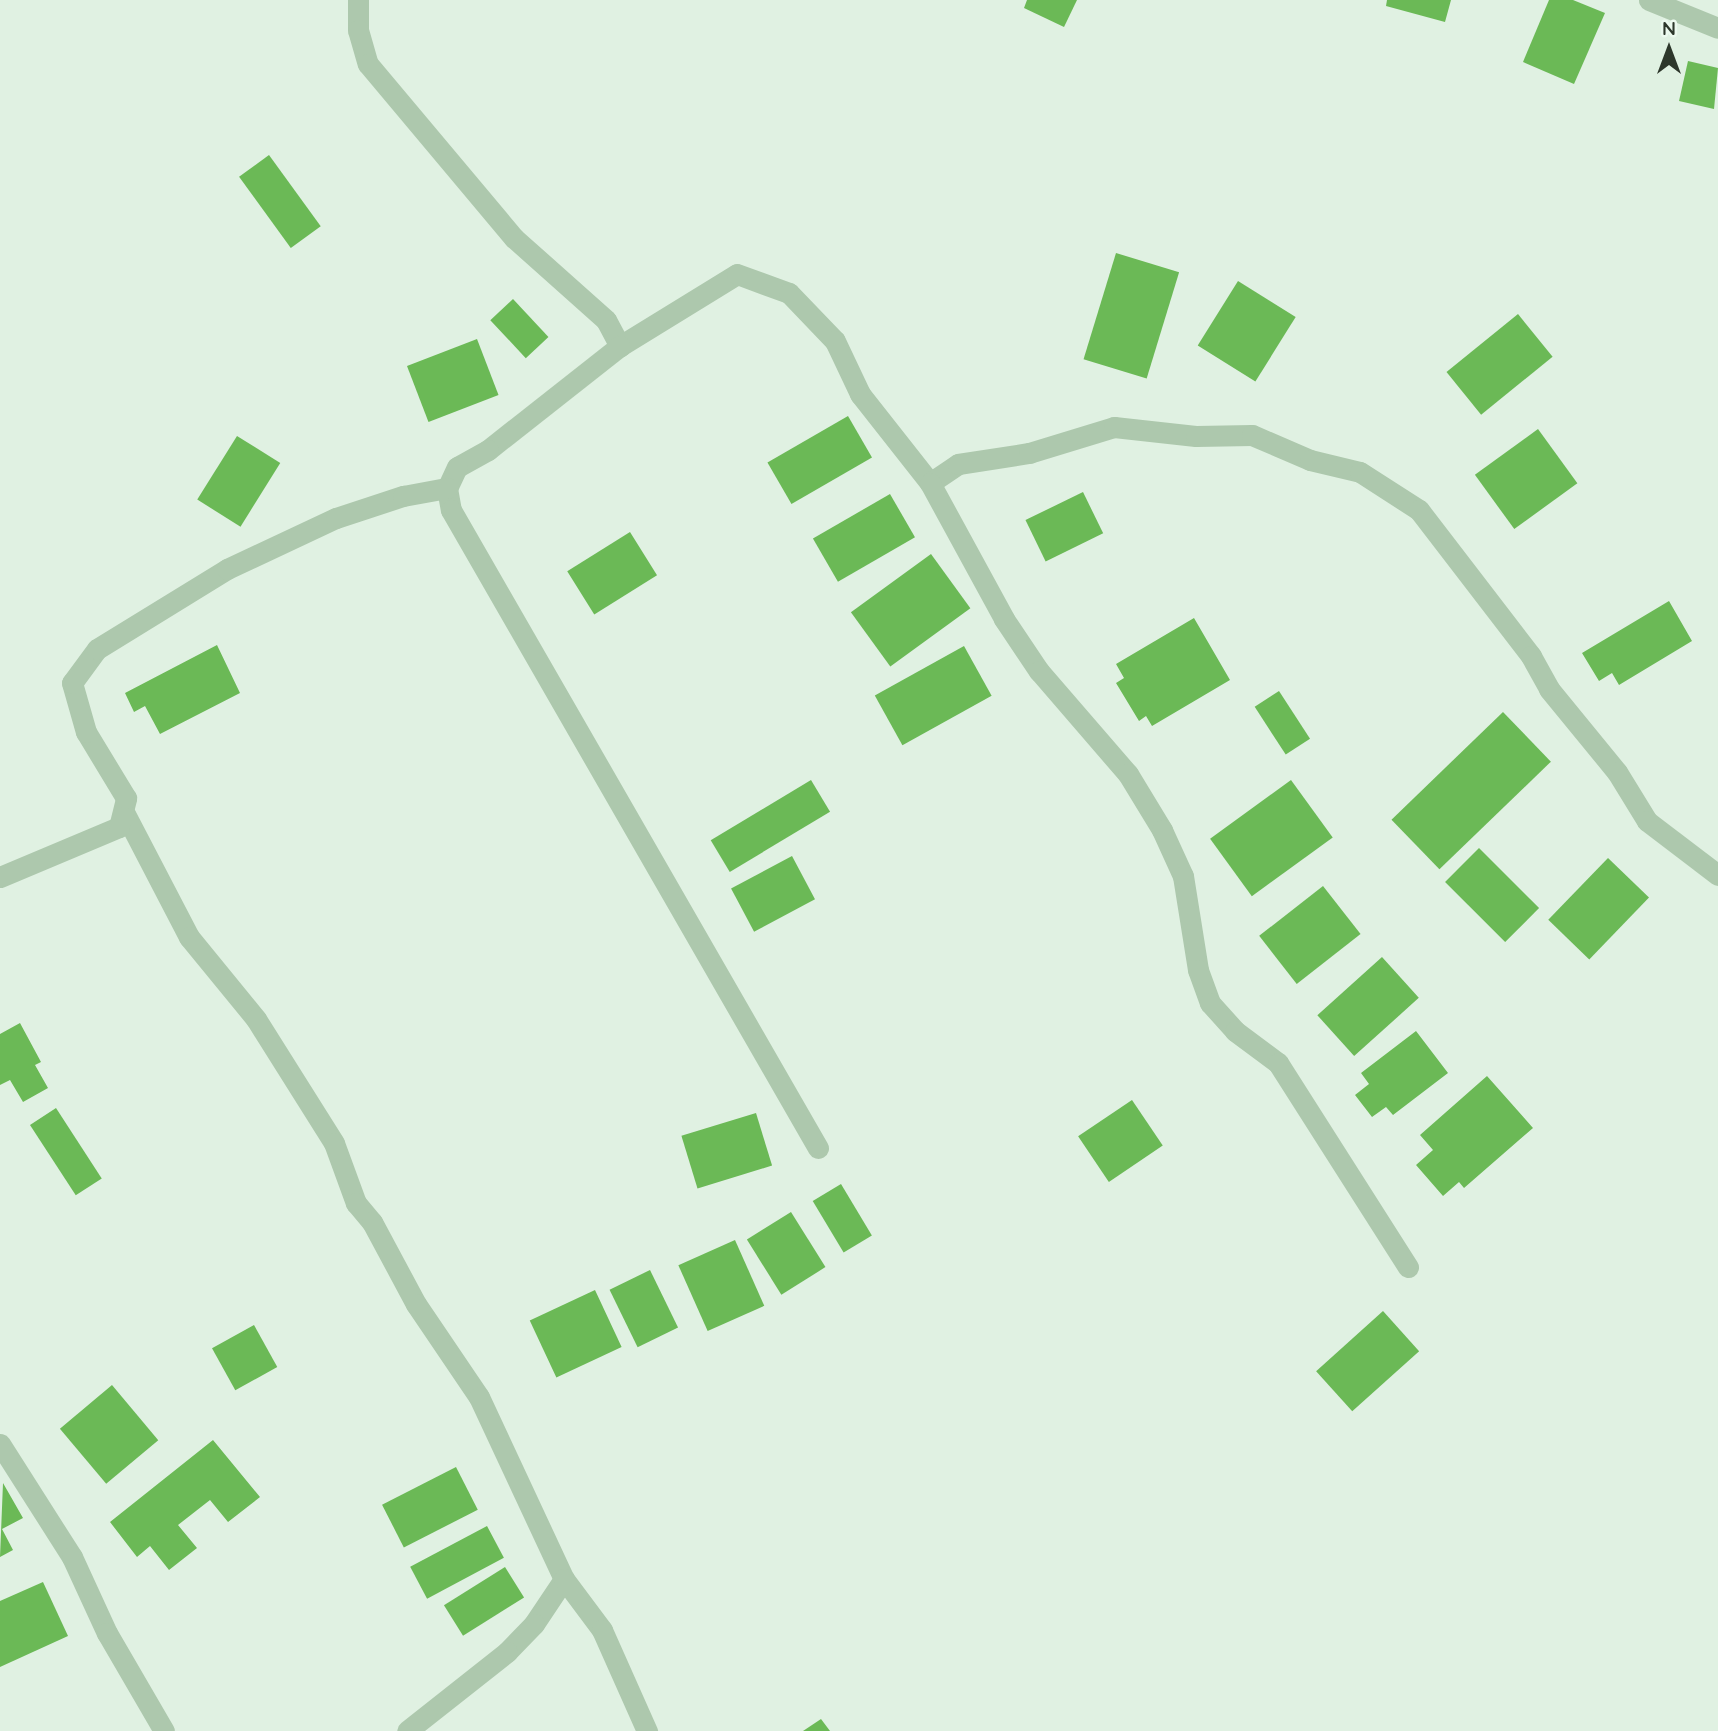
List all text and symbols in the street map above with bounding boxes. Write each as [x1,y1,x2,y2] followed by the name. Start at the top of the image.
[1634,14,1704,84] north arrow
[1662,16,1676,40] text: N

